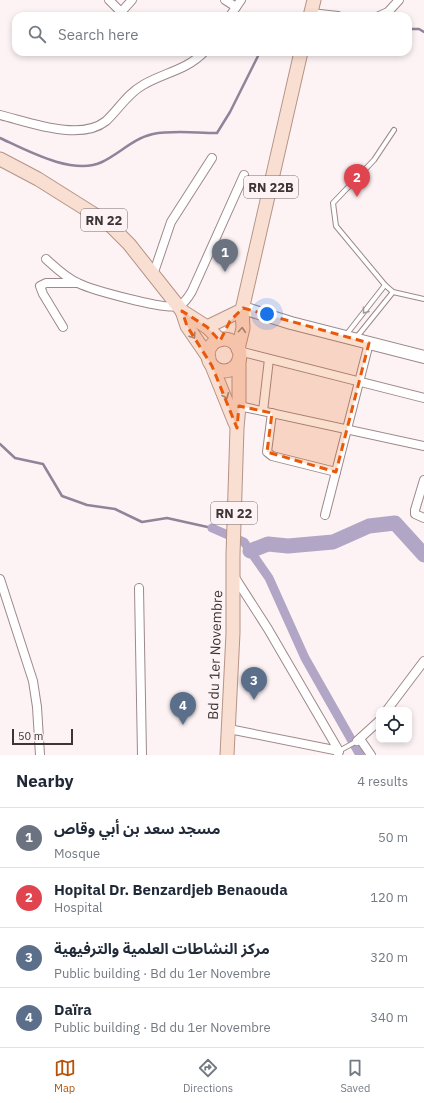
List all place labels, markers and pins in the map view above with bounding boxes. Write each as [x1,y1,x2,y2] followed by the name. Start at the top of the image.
[344,164,370,197] pin: 2
[212,239,238,272] pin: 1
[241,667,267,700] pin: 3
[170,692,196,725] pin: 4

